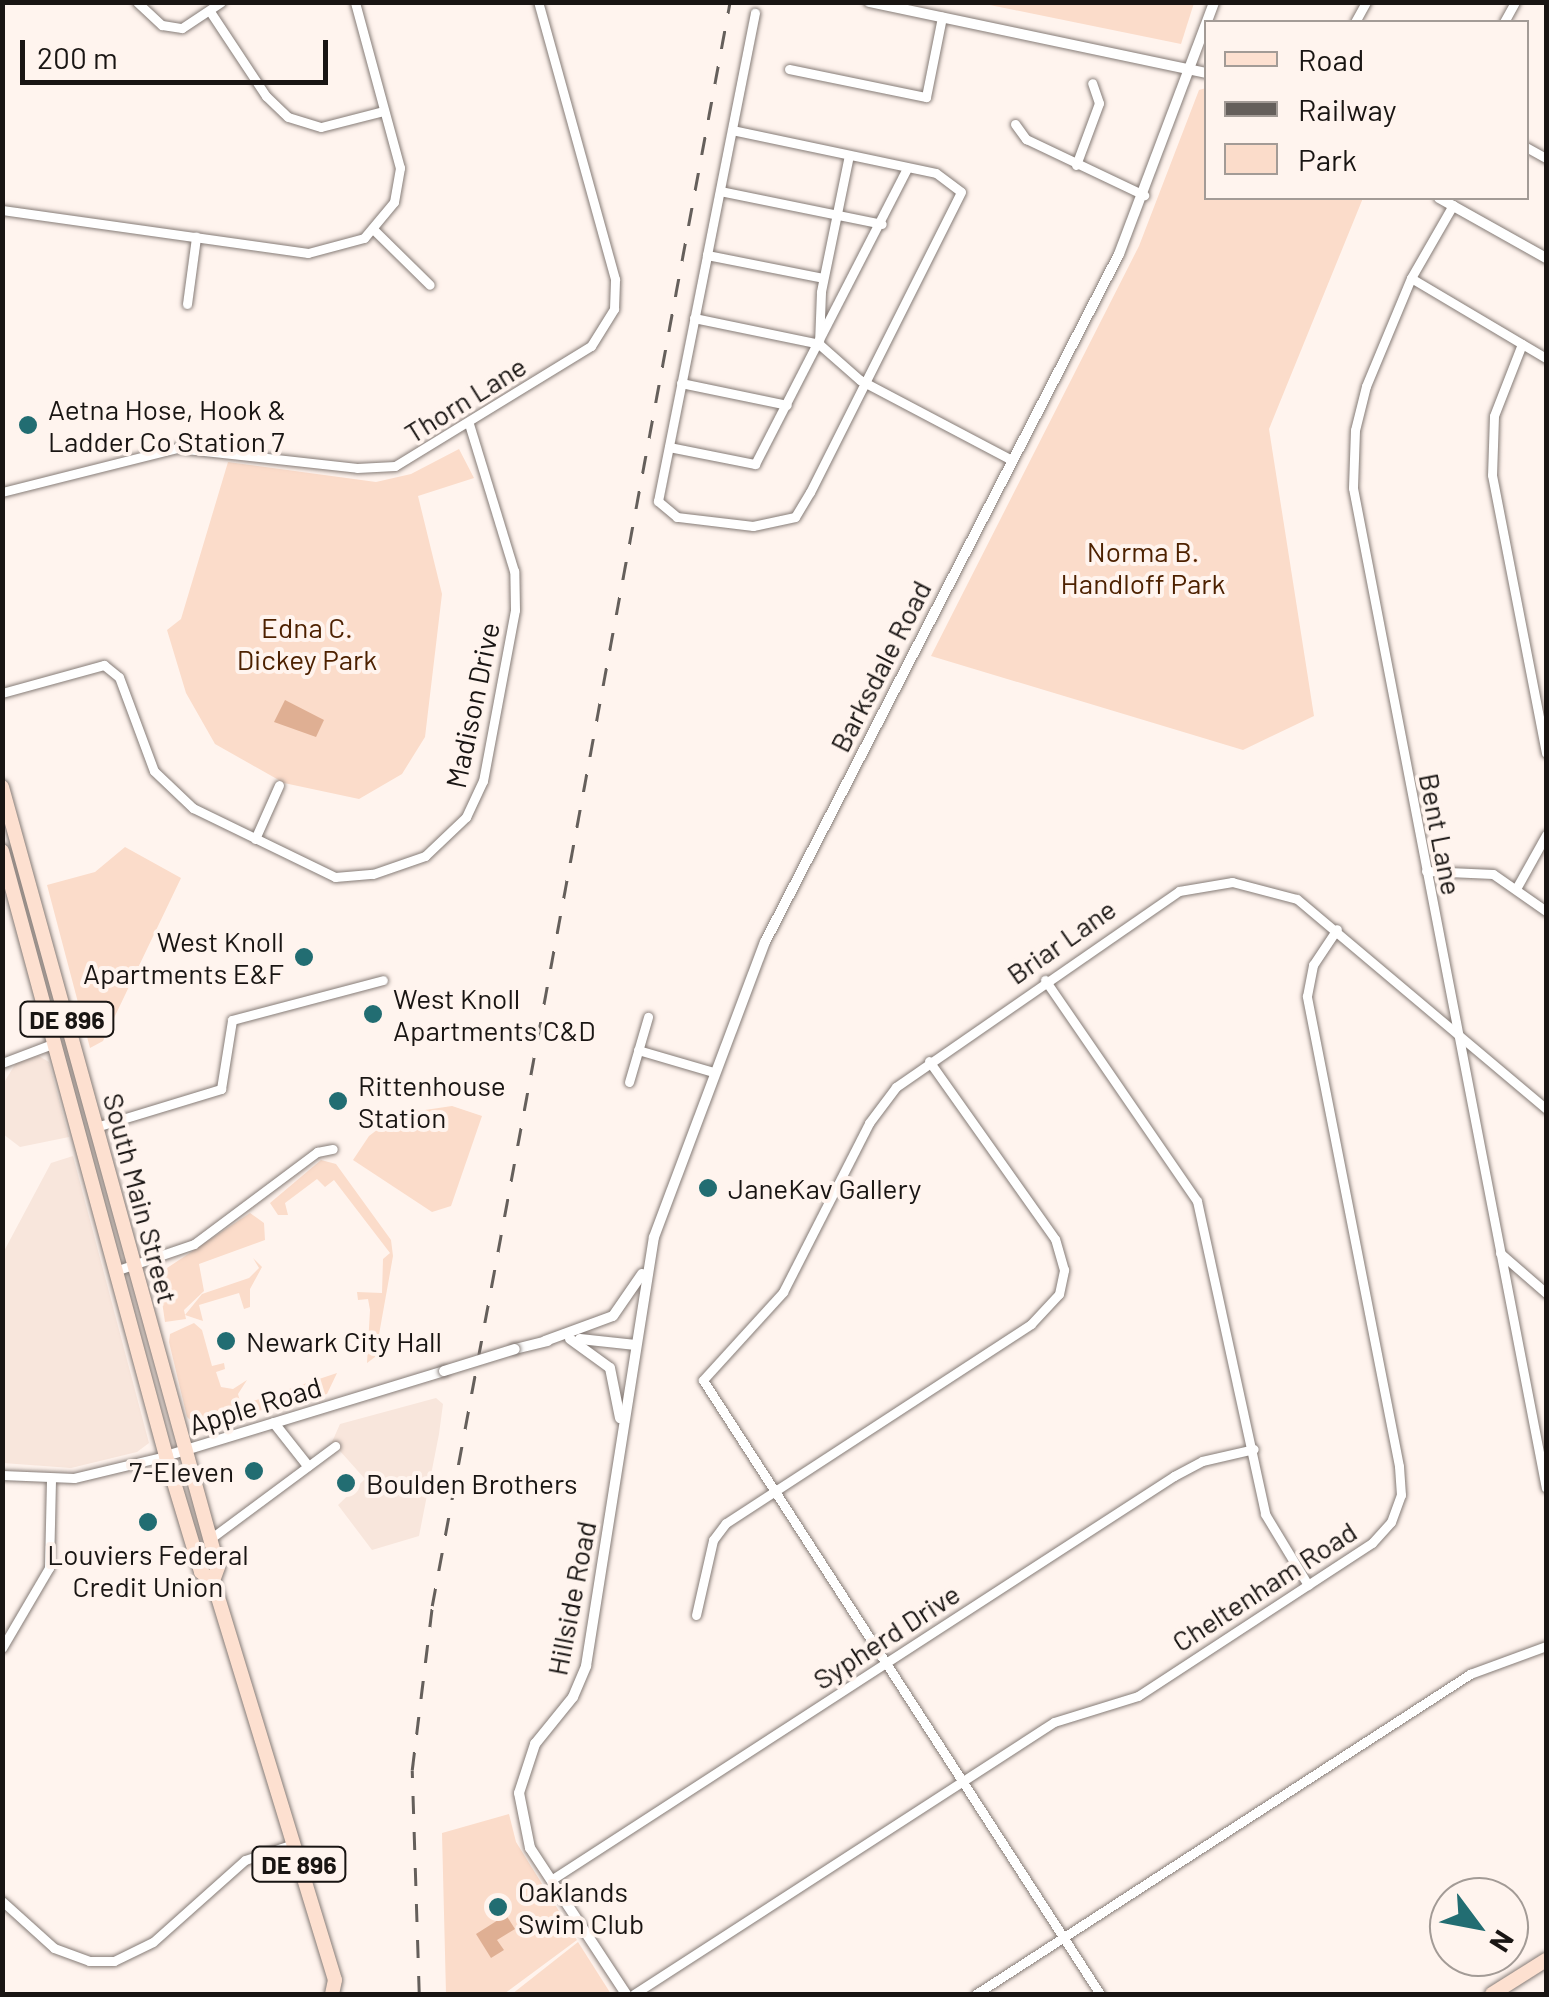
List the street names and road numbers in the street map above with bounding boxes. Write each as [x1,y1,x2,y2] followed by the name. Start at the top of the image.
[398,348,532,450] street label: Thorn Lane
[822,575,938,757] street label: Barksdale Road
[438,619,506,791] street label: Madison Drive
[1413,770,1469,898] street label: Bent Lane
[1000,891,1122,991] street label: Briar Lane
[17,999,117,1039] road number: DE 896
[97,1089,185,1307] street label: South Main Street
[185,1369,325,1441] street label: Apple Road
[1165,1514,1363,1658] street label: Cheltenham Road
[540,1518,602,1678] street label: Hillside Road
[806,1576,966,1696] street label: Sypherd Drive
[249,1844,349,1884] road number: DE 896

